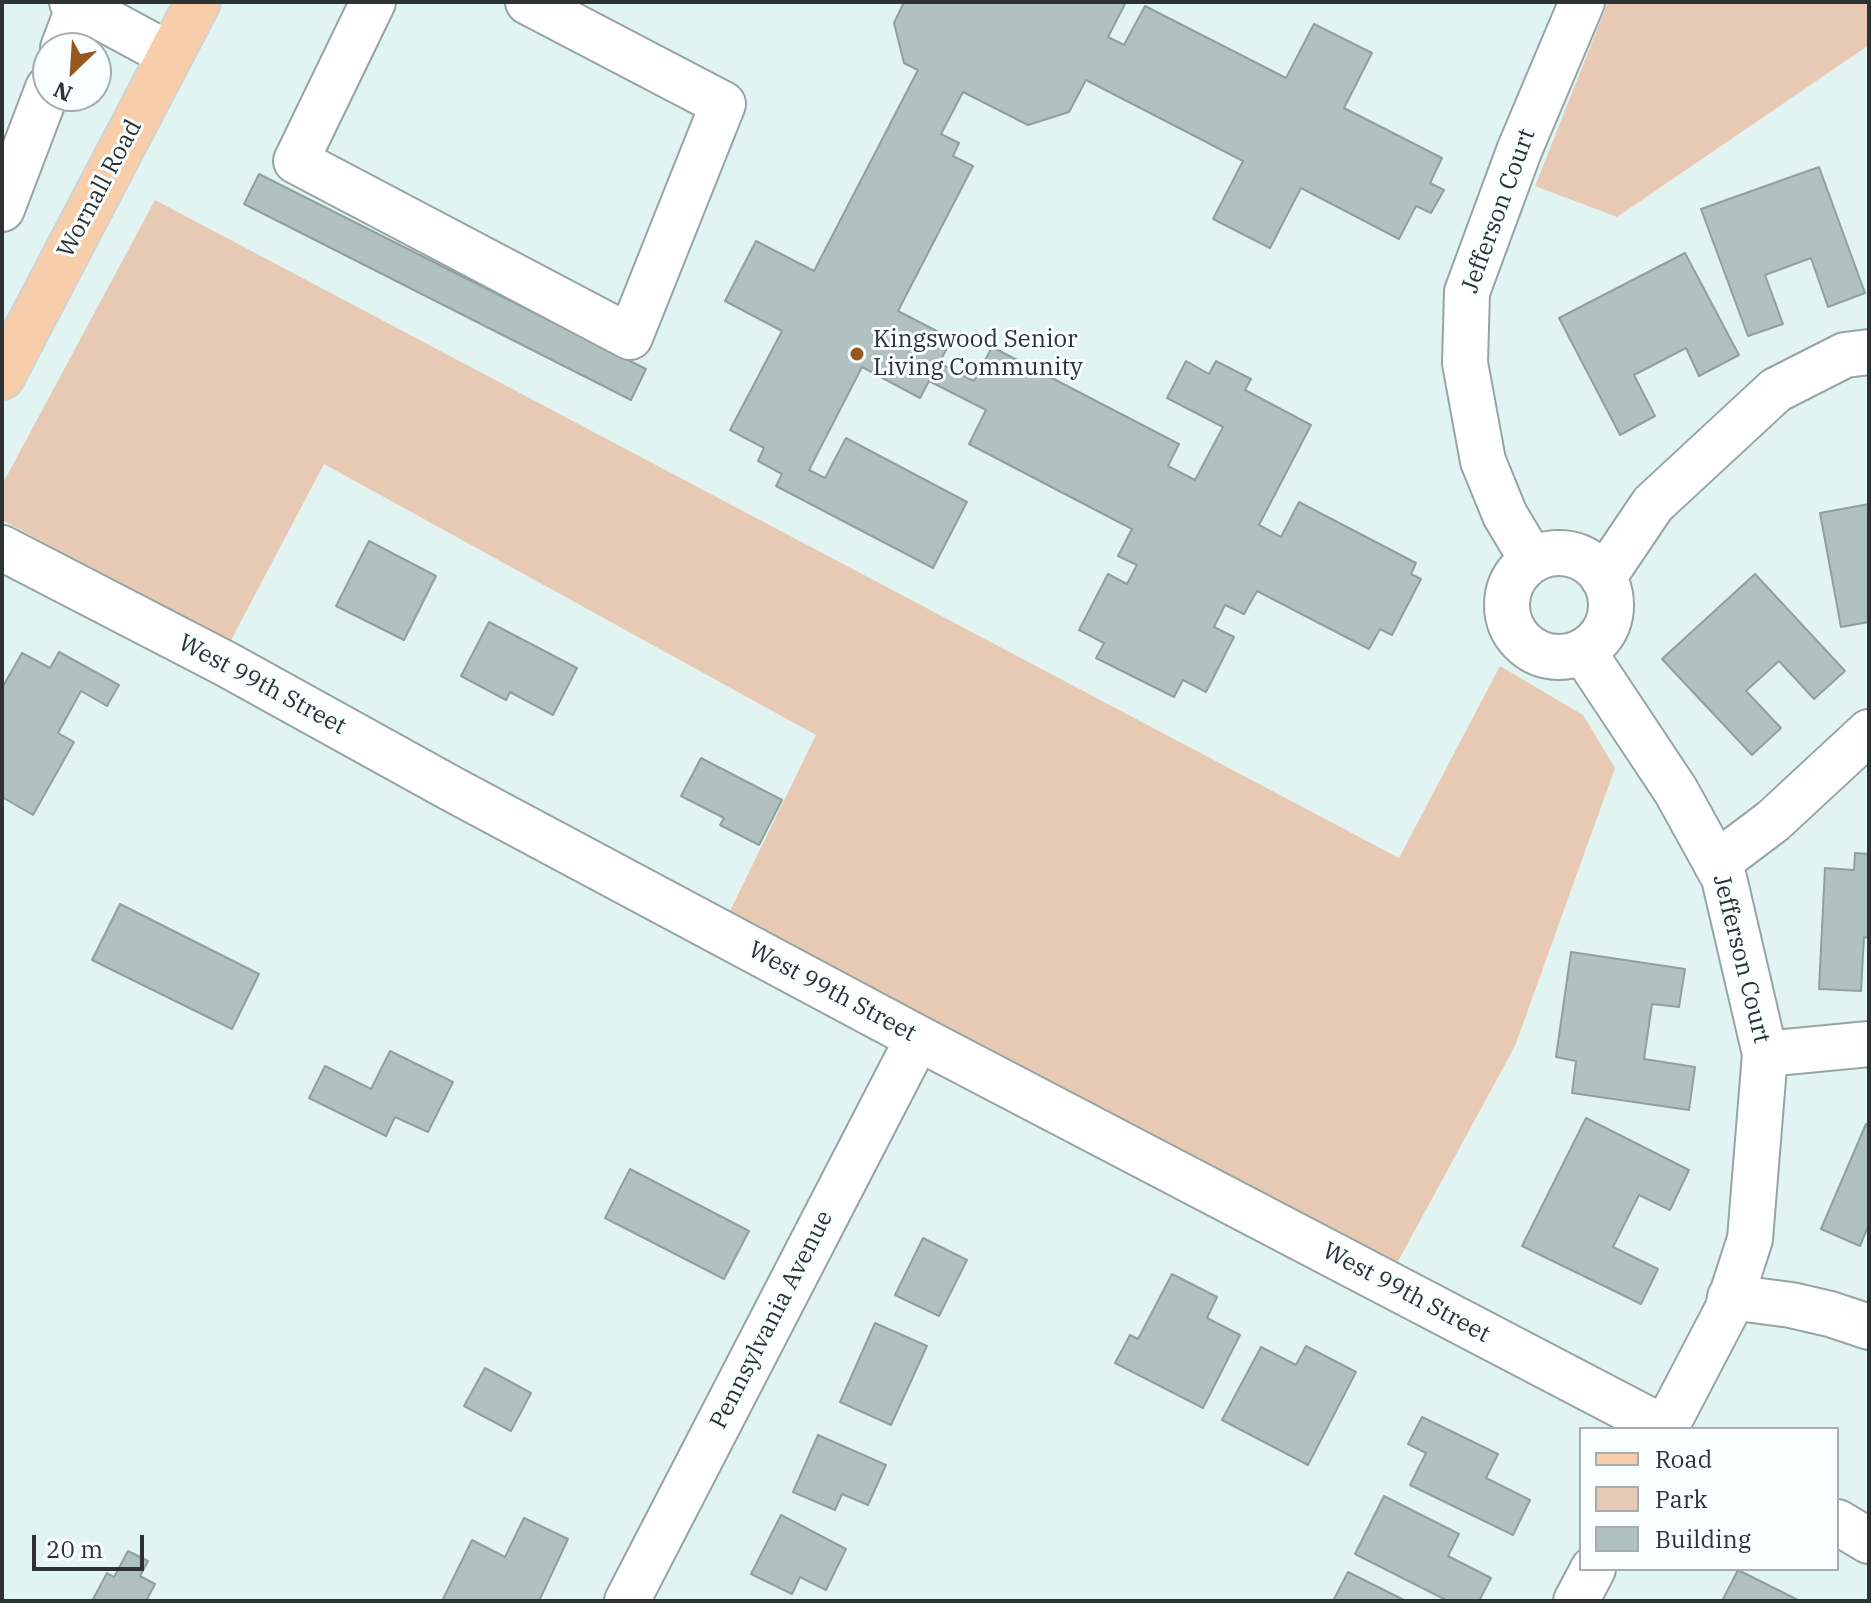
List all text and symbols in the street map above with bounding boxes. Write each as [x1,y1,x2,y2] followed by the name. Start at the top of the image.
[32,32,112,112] north arrow
[48,76,77,109] text: N
[52,115,148,263] street label: Wornall Road
[1456,125,1542,297] street label: Jefferson Court
[873,326,1083,382] place label: Kingswood Senior Living Community
[848,345,866,363] marker: Kingswood Senior Living Community
[173,629,351,741] street label: West 99th Street
[1706,872,1776,1046] street label: Jefferson Court
[743,936,921,1048] street label: West 99th Street
[704,1206,840,1434] street label: Pennsylvania Avenue
[1317,1237,1495,1349] street label: West 99th Street
[1579,1427,1839,1571] legend
[1655,1443,1712,1475] text: Road
[1655,1483,1707,1515] text: Park
[36,1519,148,1569] scale bar
[1655,1523,1751,1555] text: Building
[46,1533,103,1565] text: 20 m

